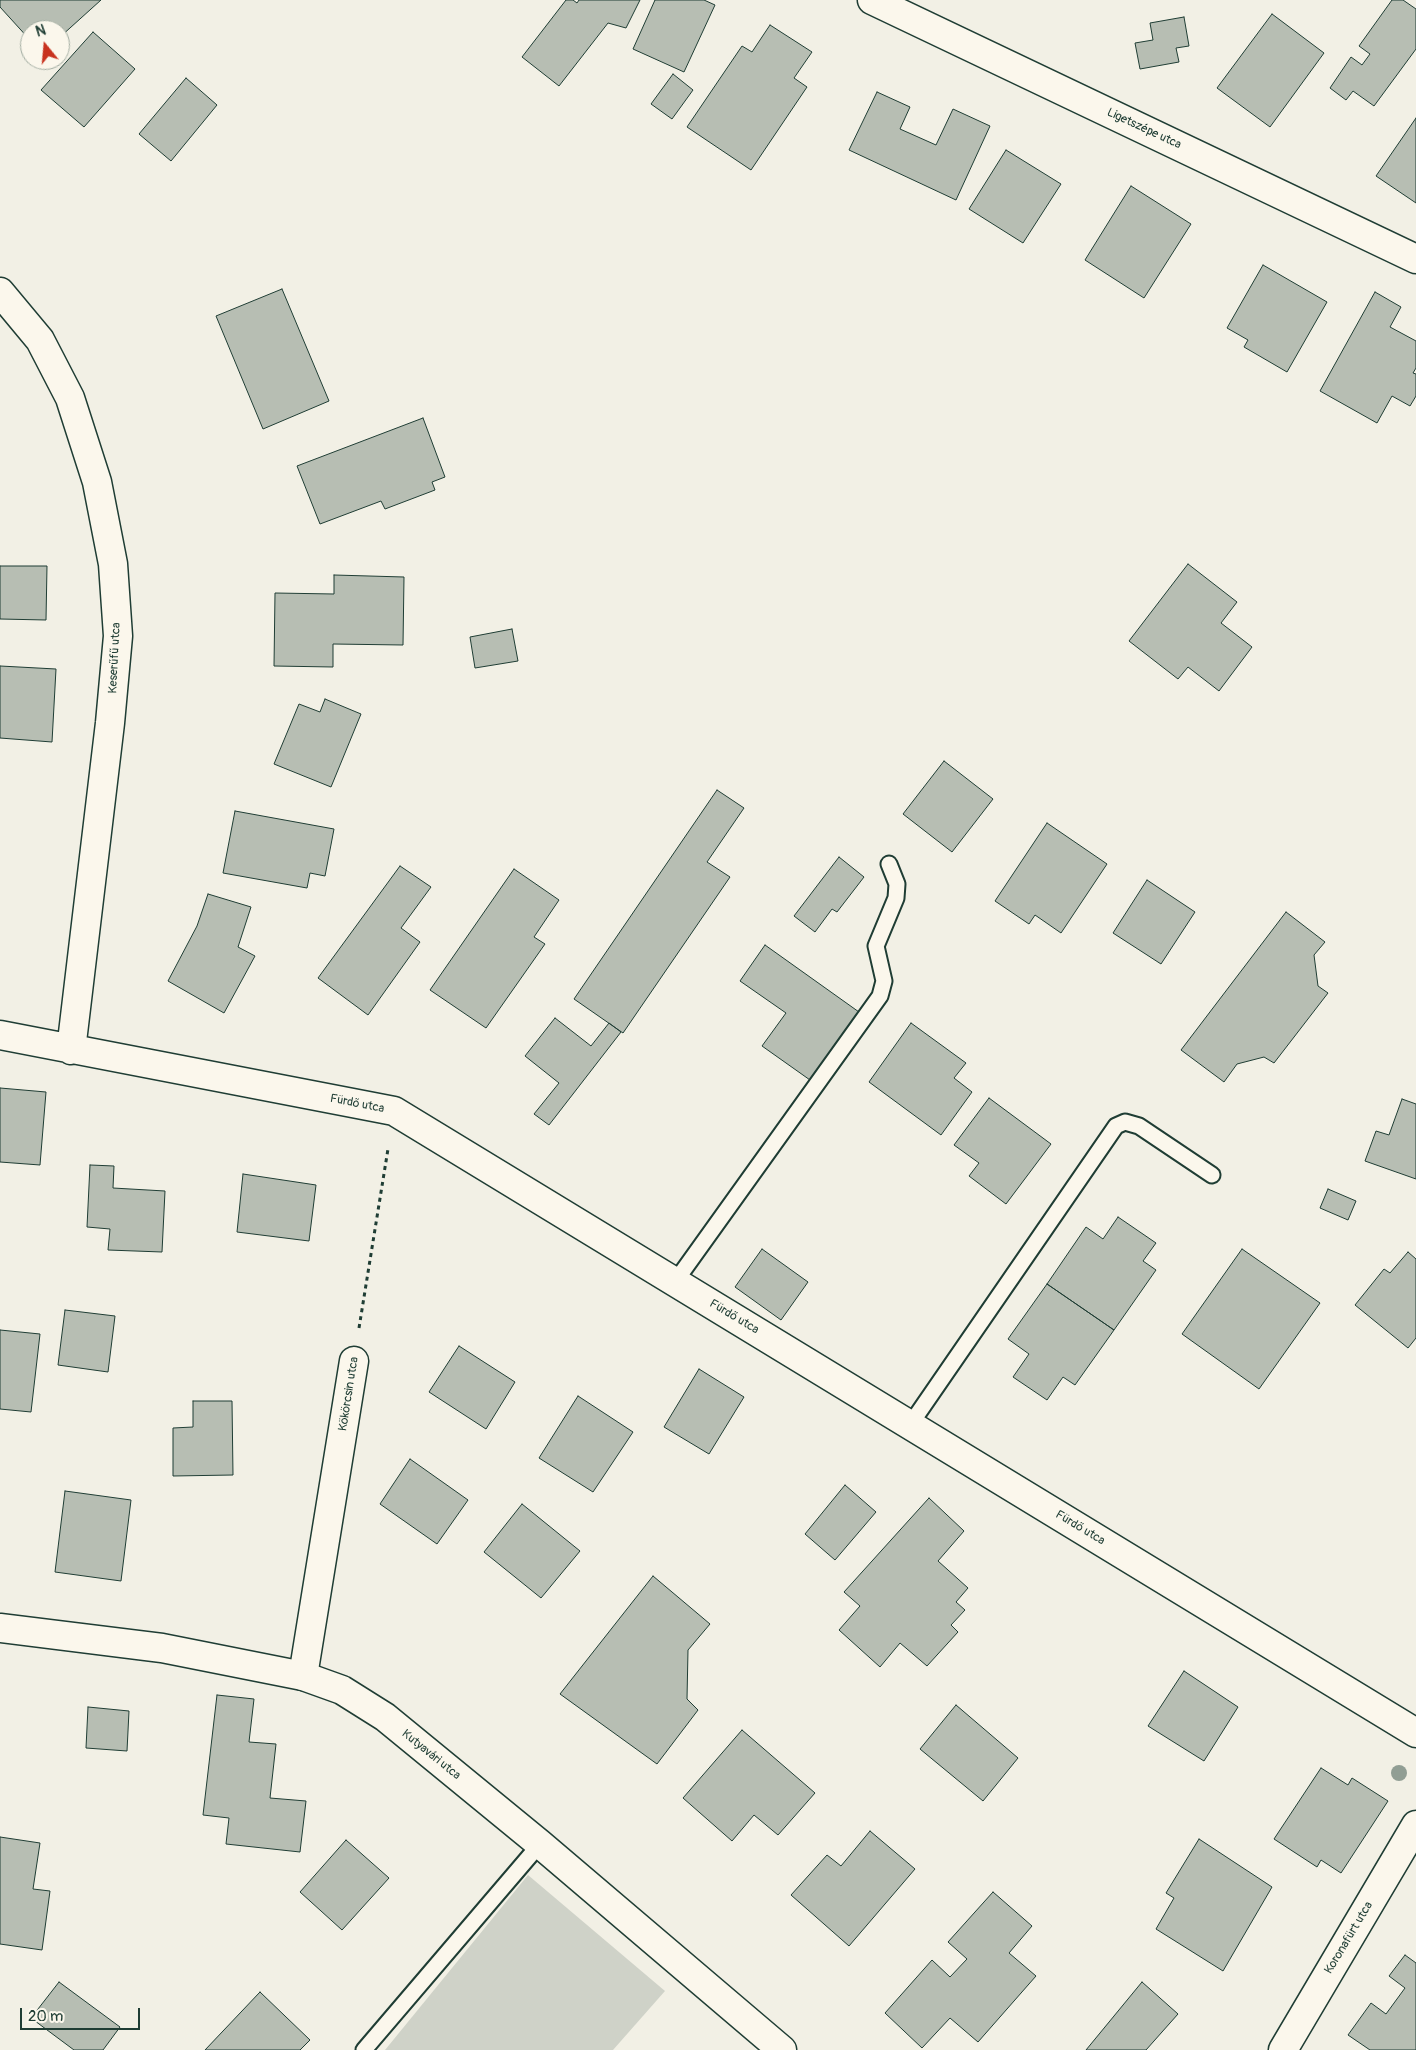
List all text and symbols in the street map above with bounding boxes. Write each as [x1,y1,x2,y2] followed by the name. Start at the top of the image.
[20,20,70,70] north arrow
[34,22,48,41] text: N
[1105,105,1183,153] street label: Ligetszépe utca
[106,622,124,694] street label: Keserűfű utca
[329,1092,385,1116] street label: Fürdő utca
[707,1297,761,1337] street label: Fürdő utca
[336,1356,362,1432] street label: Kökörcsin utca
[1053,1508,1107,1548] street label: Fürdő utca
[399,1727,463,1783] street label: Kutyavári utca
[1322,1899,1376,1977] street label: Koronafürt utca
[22,1998,142,2030] scale bar
[28,2007,63,2026] text: 20 m

